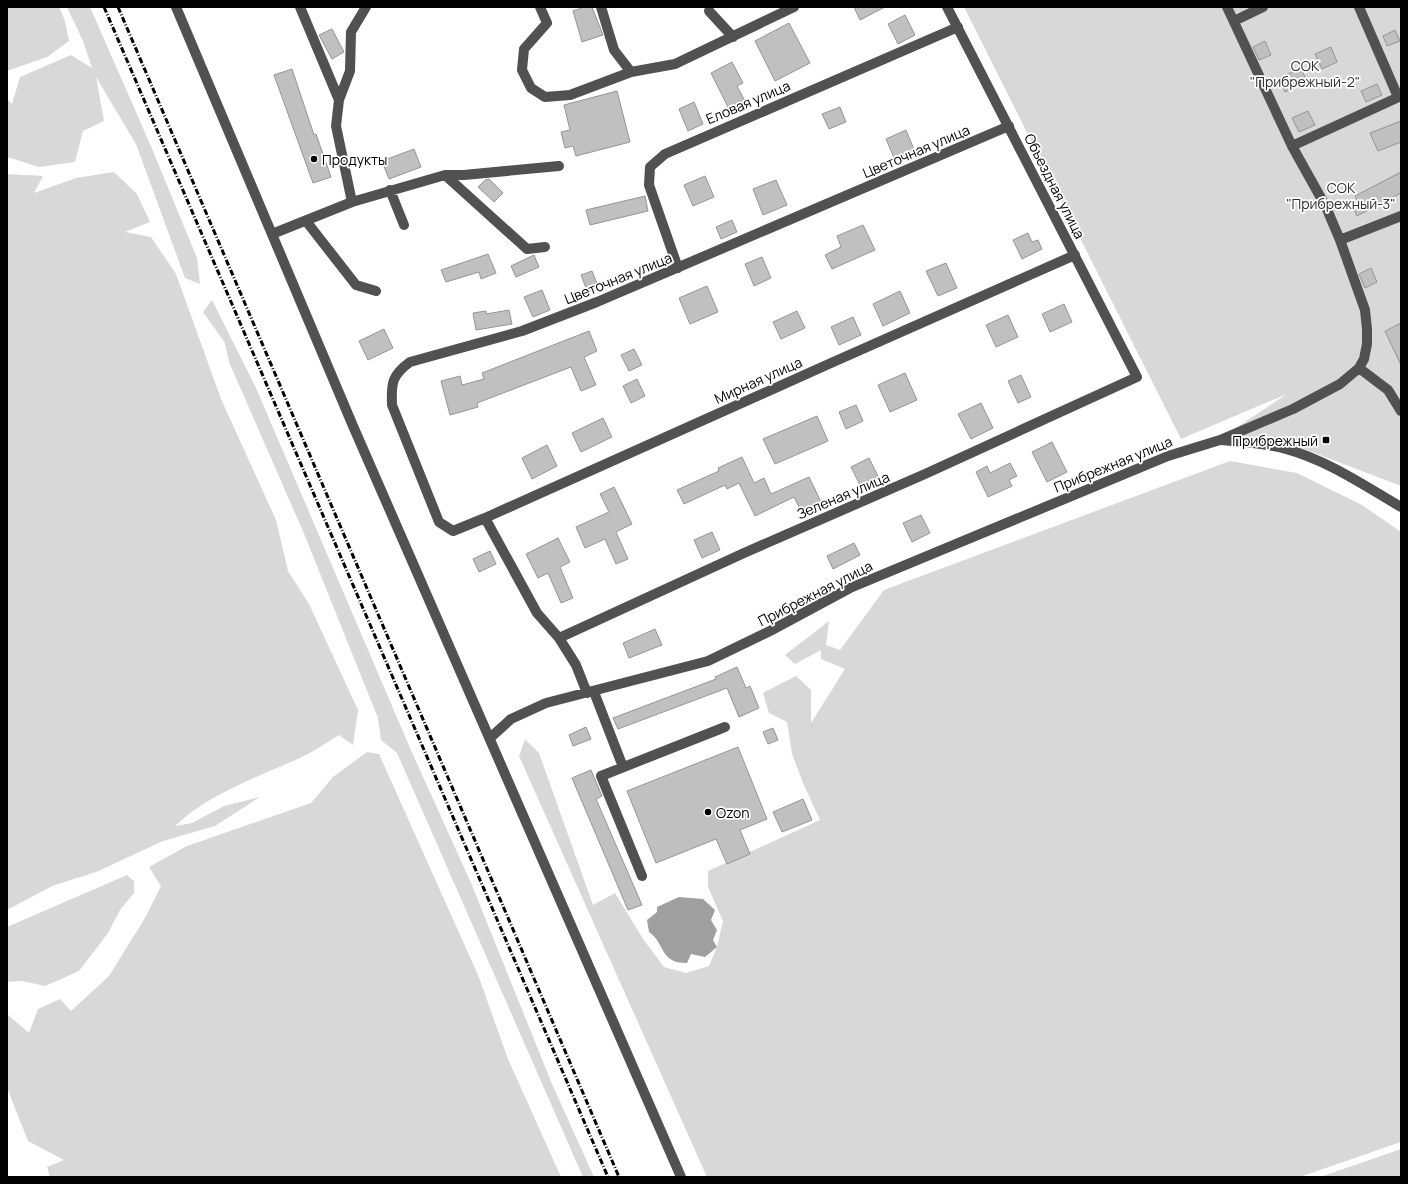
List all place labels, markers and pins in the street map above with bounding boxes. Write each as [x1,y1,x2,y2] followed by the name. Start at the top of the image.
[322,150,387,169] place label: Продукты
[309,154,319,164] marker: Продукты
[1232,431,1318,450] place label: Прибрежный
[1321,435,1331,445] marker: Прибрежный
[716,803,750,822] place label: Ozon
[703,807,713,817] marker: Ozon

